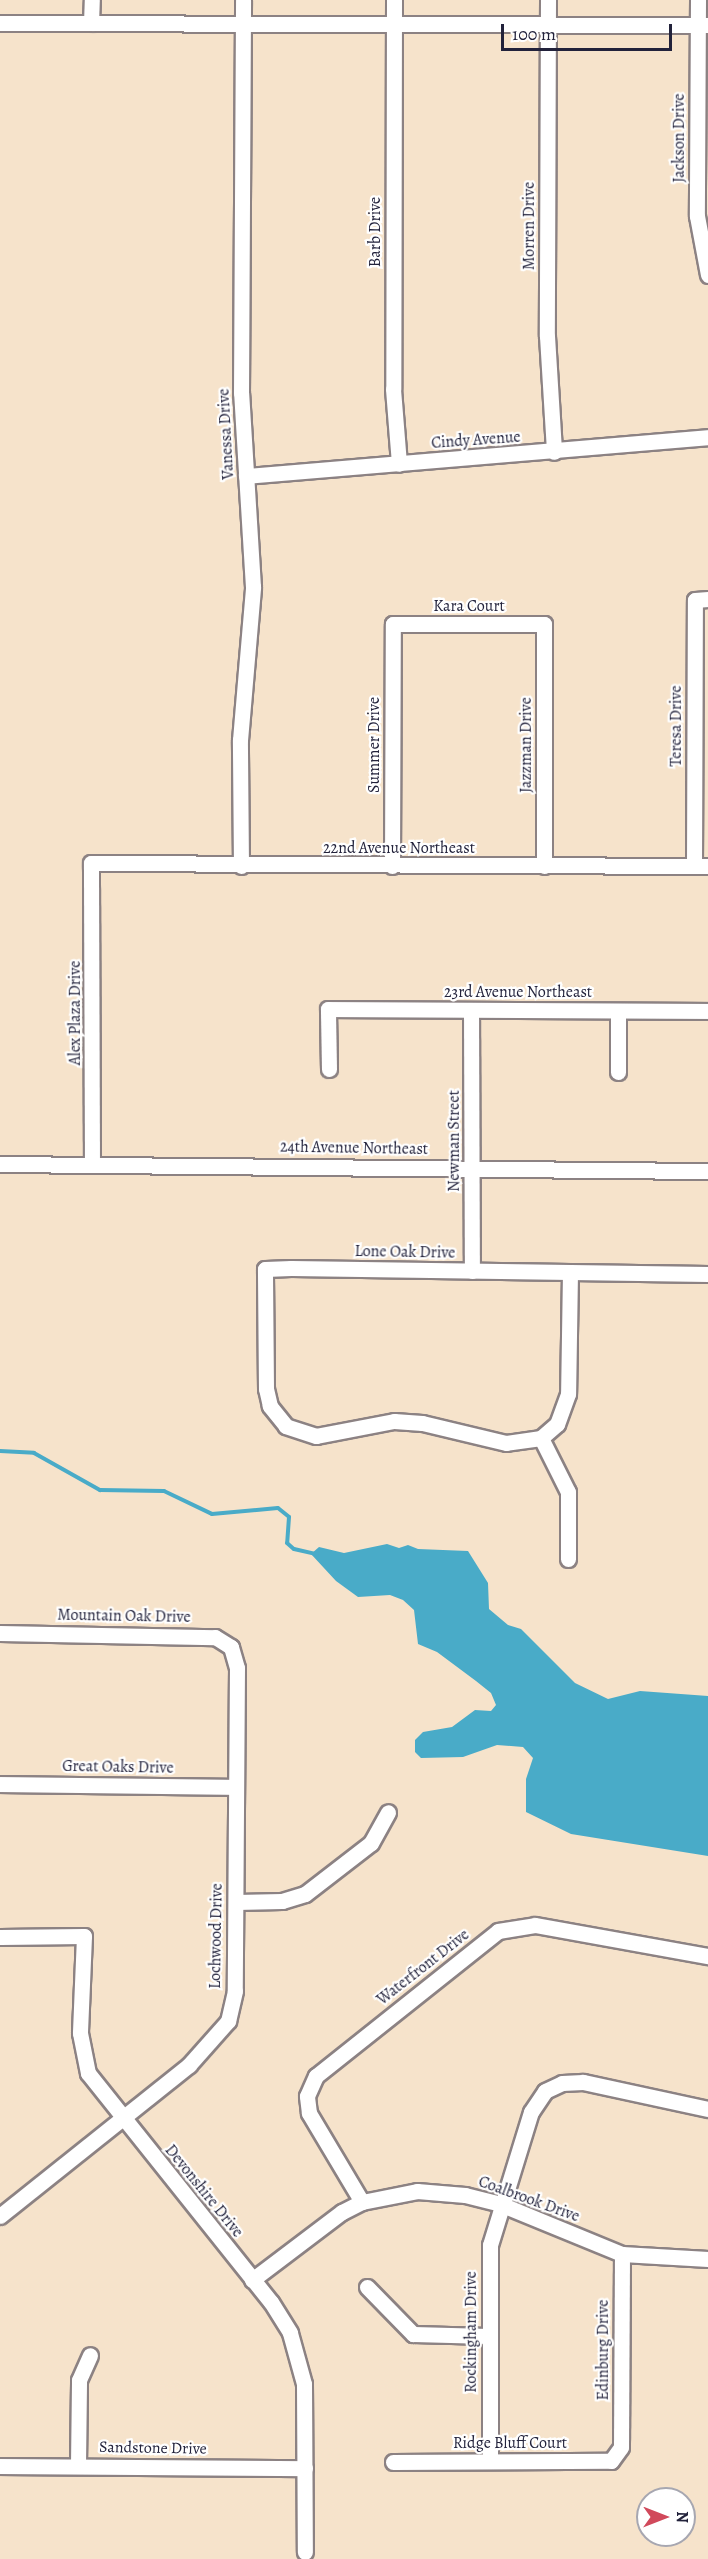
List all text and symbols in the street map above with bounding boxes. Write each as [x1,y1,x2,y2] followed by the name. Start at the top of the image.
[504,12,675,50] scale bar
[512,22,556,46] text: 100 m
[669,93,689,183] street label: Jackson Drive
[519,182,539,270] street label: Morren Drive
[365,197,385,267] street label: Barb Drive
[214,388,238,480] street label: Vanessa Drive
[431,427,521,453] street label: Cindy Avenue
[433,596,505,616] street label: Kara Court
[666,685,686,767] street label: Teresa Drive
[364,697,384,793] street label: Summer Drive
[516,697,536,793] street label: Jazzman Drive
[323,838,475,858] street label: 22nd Avenue Northeast
[65,961,85,1065] street label: Alex Plaza Drive
[444,982,592,1002] street label: 23rd Avenue Northeast
[444,1090,464,1192] street label: Newman Street
[280,1137,428,1159] street label: 24th Avenue Northeast
[354,1242,456,1262] street label: Lone Oak Drive
[57,1605,191,1627] street label: Mountain Oak Drive
[62,1756,174,1778] street label: Great Oaks Drive
[205,1883,227,1989] street label: Lochwood Drive
[373,1925,473,2009] street label: Waterfront Drive
[161,2141,247,2241] street label: Devonshire Drive
[476,2172,582,2226] street label: Coalbrook Drive
[461,2271,481,2393] street label: Rockingham Drive
[593,2300,613,2400] street label: Edinburg Drive
[453,2433,567,2453] street label: Ridge Bluff Court
[99,2437,207,2459] street label: Sandstone Drive
[636,2487,696,2547] north arrow
[671,2511,693,2523] text: N

